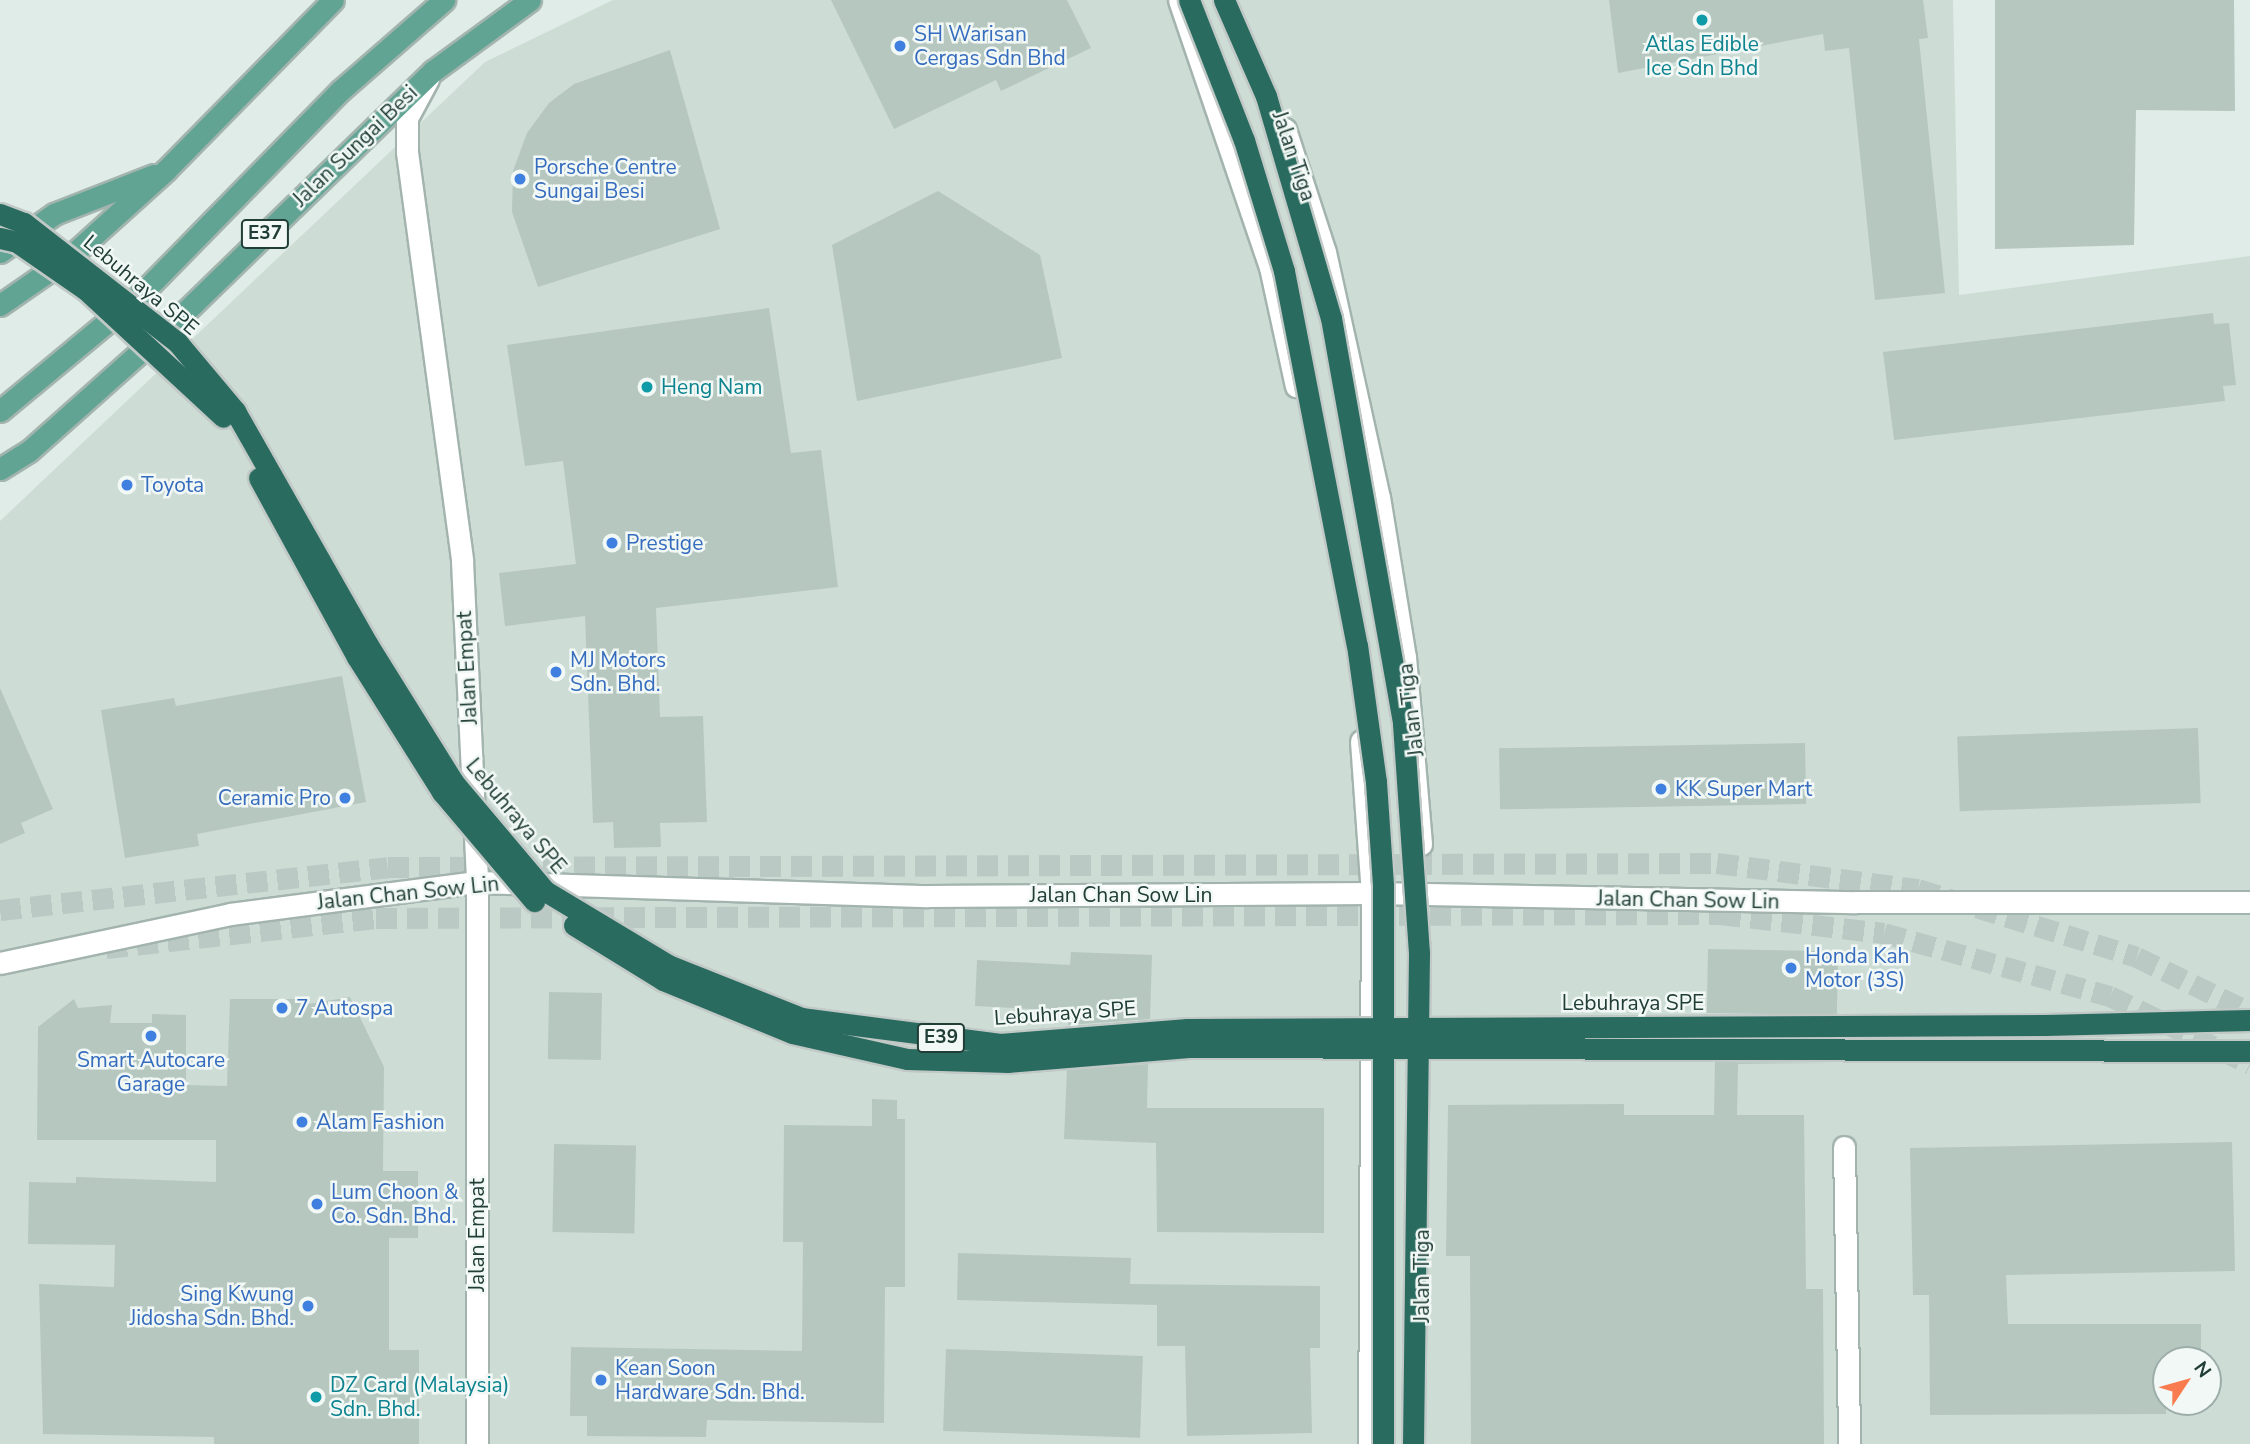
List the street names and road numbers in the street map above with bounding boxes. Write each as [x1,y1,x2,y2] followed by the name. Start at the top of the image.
[288,80,422,212] street label: Jalan Sungai Besi
[1267,108,1321,204] street label: Jalan Tiga
[240,218,290,250] road number: E37
[78,230,204,340] street label: Lebuhraya SPE
[451,611,483,725] street label: Jalan Empat
[1393,662,1429,758] street label: Jalan Tiga
[461,753,571,879] street label: Lebuhraya SPE
[316,871,500,915] street label: Jalan Chan Sow Lin
[1030,882,1212,908] street label: Jalan Chan Sow Lin
[1596,886,1780,914] street label: Jalan Chan Sow Lin
[1562,990,1704,1016] street label: Lebuhraya SPE
[993,995,1137,1031] street label: Lebuhraya SPE
[916,1022,965,1054] road number: E39
[464,1178,490,1292] street label: Jalan Empat
[1409,1229,1435,1323] street label: Jalan Tiga

